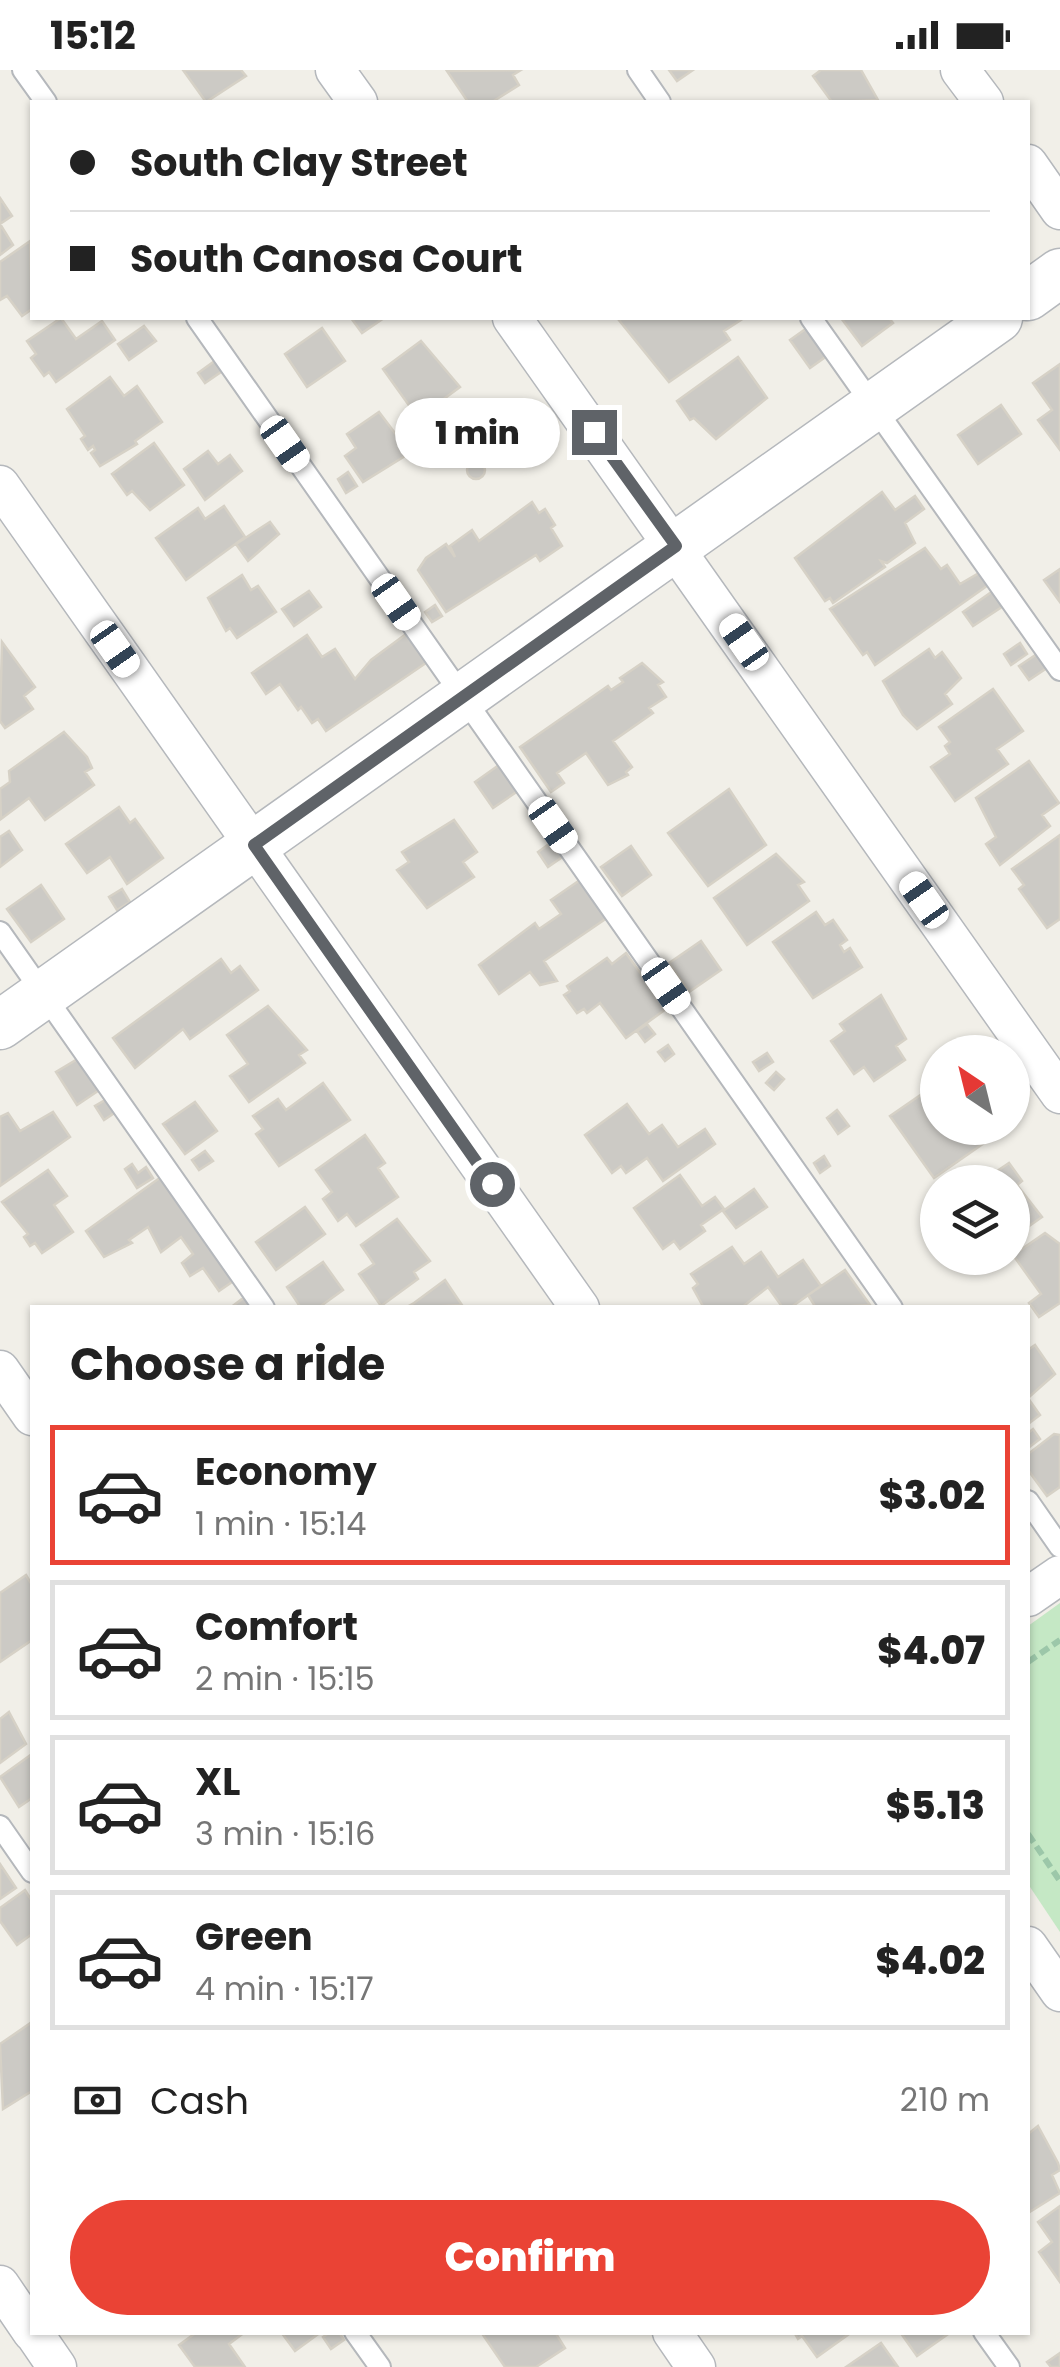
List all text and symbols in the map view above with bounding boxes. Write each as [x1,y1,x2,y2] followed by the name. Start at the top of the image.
[50,9,136,62] text: 15:12
[130,136,468,189] text: South Clay Street
[130,232,522,285] text: South Canosa Court
[394,397,559,467] callout: 1 min
[435,410,520,455] text: 1 min
[572,410,617,455] route end
[256,411,314,477] car
[367,569,425,635] car
[715,609,773,675] car
[86,616,144,682] car
[524,792,582,858] car
[895,867,953,933] car
[637,953,695,1019] car
[920,1035,1030,1145] north arrow
[920,1035,1030,1275] map controls
[470,1162,515,1207] route start
[920,1165,1030,1275] button: layers
[70,1333,385,1396] text: Choose a ride
[195,1445,377,1498] text: Economy
[75,1450,165,1540] icon: car
[879,1469,985,1522] text: $3.02
[195,1501,367,1546] text: 1 min · 15:14
[195,1600,358,1653] text: Comfort
[75,1605,165,1695] icon: car
[877,1624,985,1677] text: $4.07
[195,1656,375,1701] text: 2 min · 15:15
[195,1755,240,1808] text: XL
[75,1760,165,1850] icon: car
[886,1779,985,1832] text: $5.13
[195,1811,375,1856] text: 3 min · 15:16
[195,1910,313,1963] text: Green
[75,1915,165,2005] icon: car
[876,1934,985,1987] text: $4.02
[195,1966,374,2011] text: 4 min · 15:17
[70,2073,125,2128] icon: cash
[150,2074,249,2127] text: Cash
[900,2077,990,2122] text: 210 m
[70,2200,990,2315] button: Confirm

